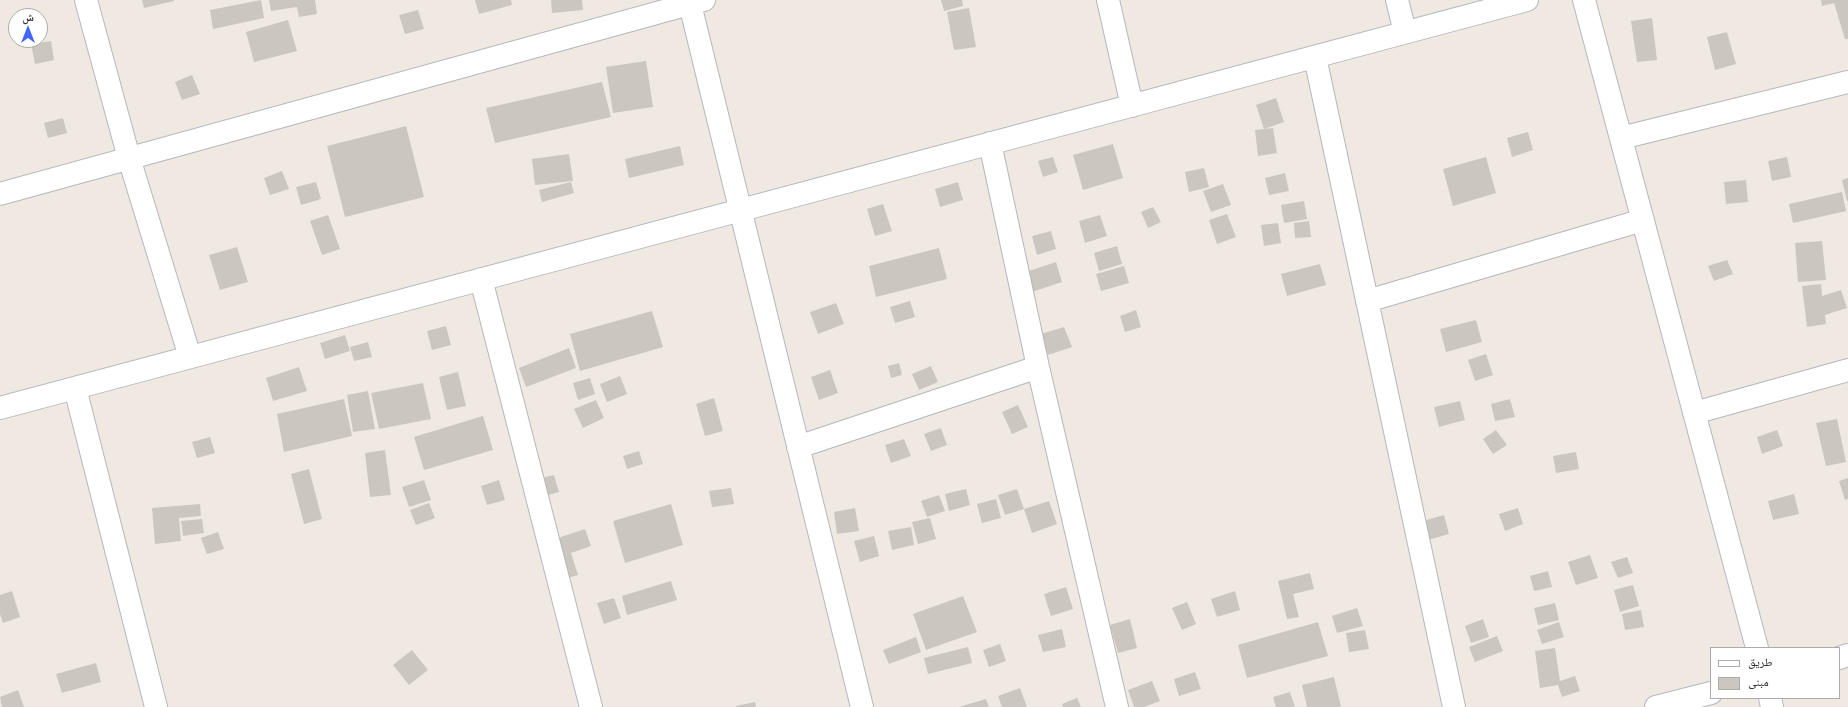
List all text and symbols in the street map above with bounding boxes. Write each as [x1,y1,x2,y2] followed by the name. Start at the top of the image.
[8,8,48,48] north arrow
[22,10,34,24] text: ش
[1710,647,1840,699] legend
[1748,654,1773,669] text: طريق
[1748,674,1769,689] text: مبنى

